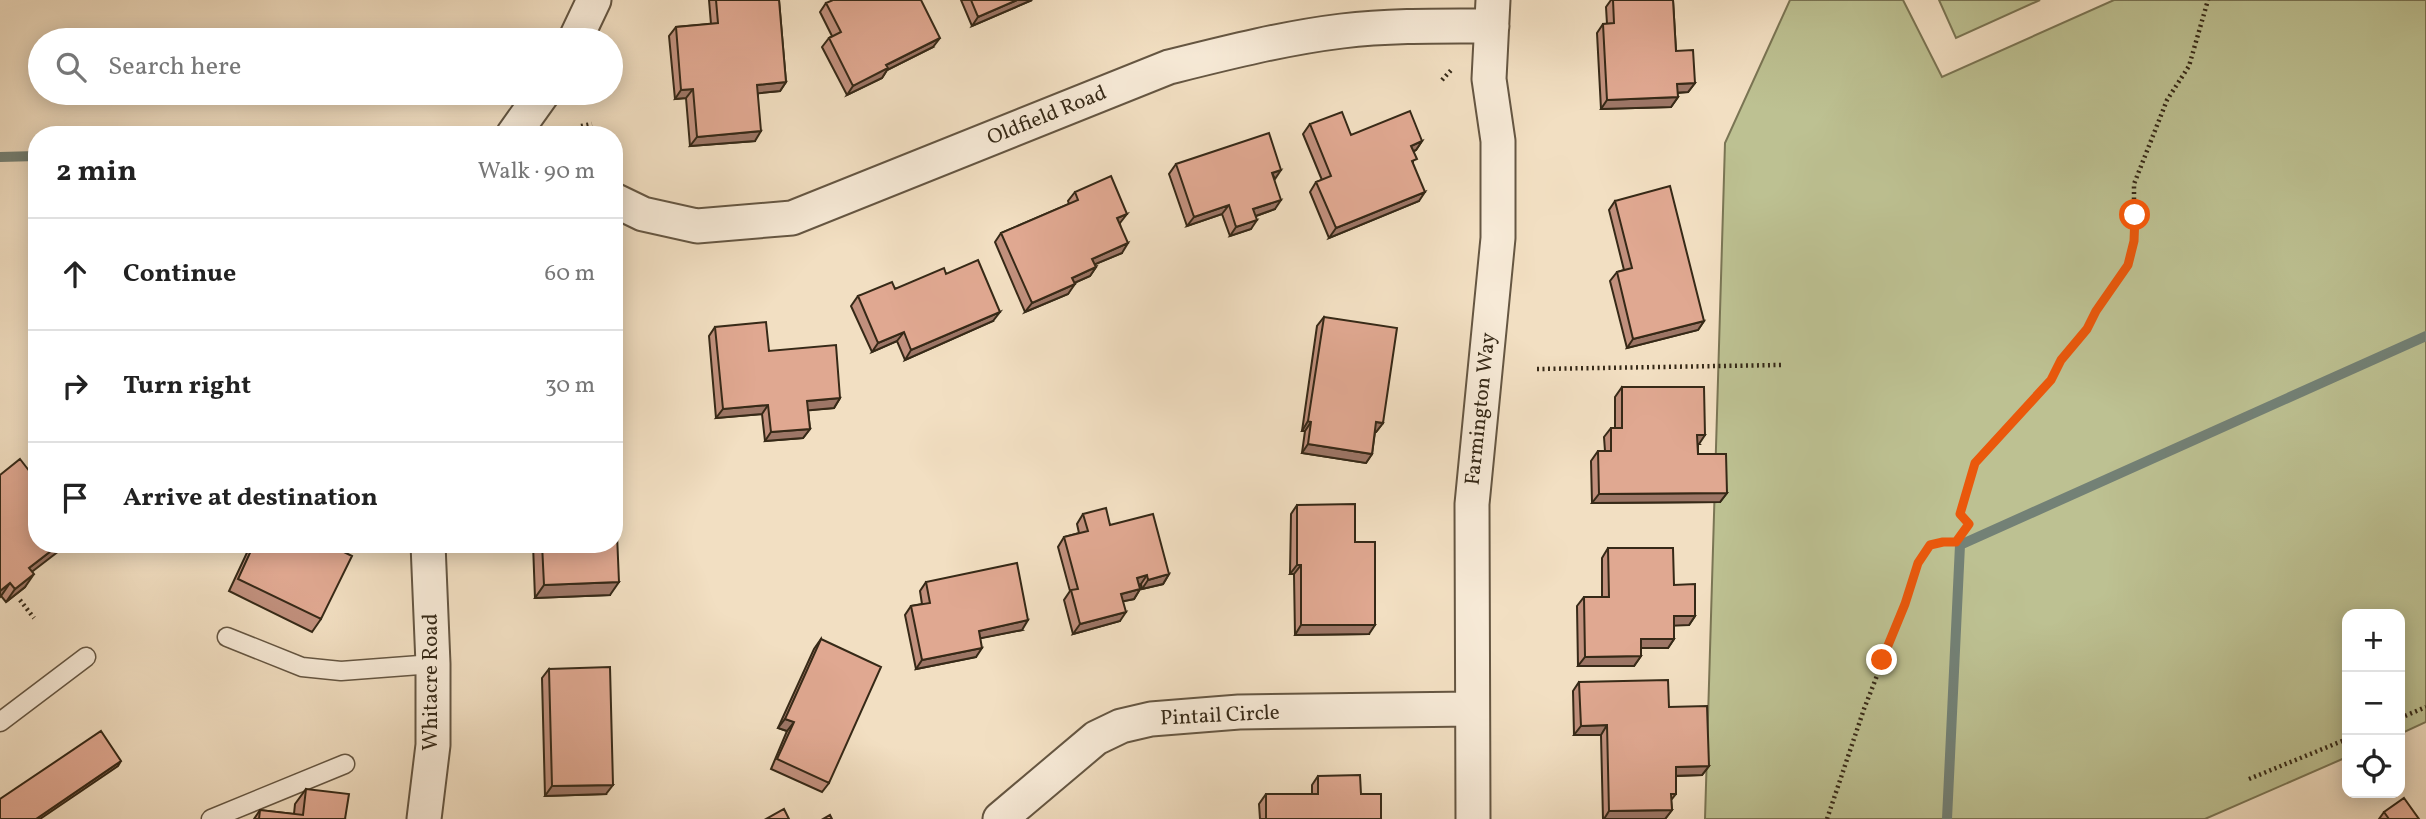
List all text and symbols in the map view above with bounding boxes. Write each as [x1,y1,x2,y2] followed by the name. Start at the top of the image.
[28,28,623,105] search box
[52,48,90,86] icon: search
[108,49,241,85] text: Search here
[983,79,1111,153] street label: Oldfield Road
[56,151,137,193] text: 2 min
[478,156,595,188] text: Walk · 90 m
[2119,199,2150,230] route start
[56,255,94,293] icon: ahead
[123,256,236,292] text: Continue
[545,258,595,290] text: 60 m
[1459,331,1504,487] street label: Farmington Way
[56,367,94,405] icon: right
[123,368,251,404] text: Turn right
[545,370,595,402] text: 30 m
[56,479,94,517] icon: arrive
[123,480,378,516] text: Arrive at destination
[2342,609,2405,798] map controls
[2342,609,2405,672] button: +
[417,613,446,751] street label: Whitacre Road
[1866,644,1897,675] route end
[2342,672,2405,735] button: −
[1160,698,1281,734] street label: Pintail Circle
[2342,735,2405,798] button: locate

